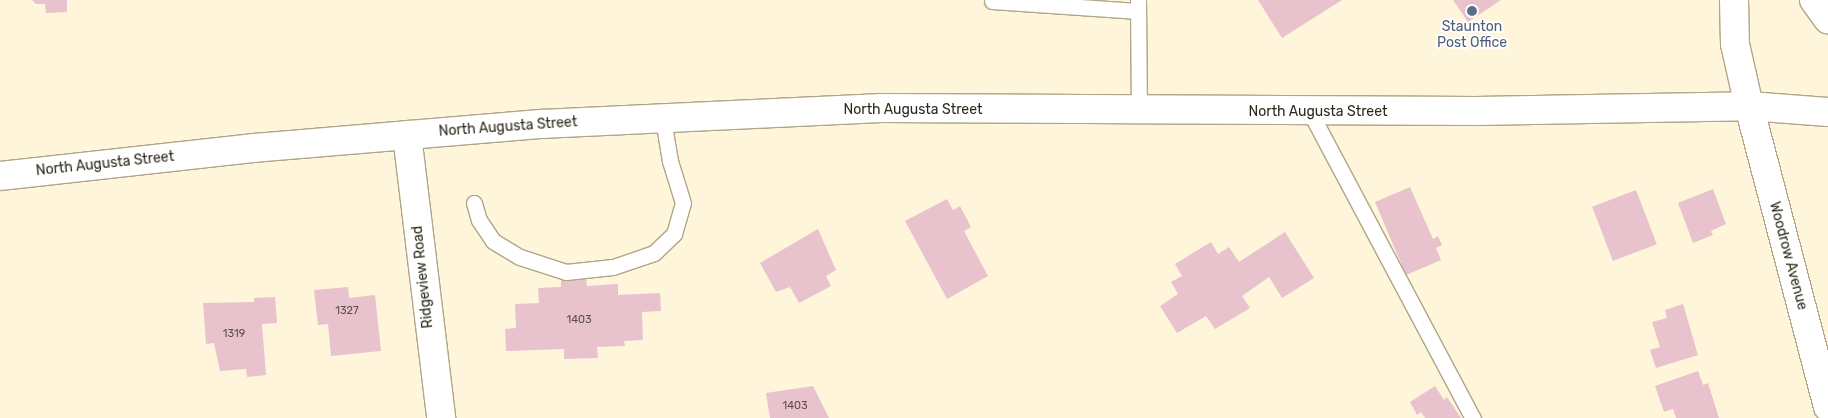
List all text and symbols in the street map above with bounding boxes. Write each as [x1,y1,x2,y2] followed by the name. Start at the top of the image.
[1466,5,1478,17] marker: Staunton Post Office
[1437,19,1507,52] place label: Staunton Post Office
[843,102,983,118] street label: North Augusta Street
[1248,104,1388,120] street label: North Augusta Street
[438,114,578,140] street label: North Augusta Street
[35,148,175,180] street label: North Augusta Street
[1765,200,1811,312] street label: Woodrow Avenue
[409,225,437,329] street label: Ridgeview Road
[335,304,359,318] house number: 1327
[566,313,592,327] house number: 1403
[223,327,245,341] house number: 1319
[782,399,808,413] house number: 1403

